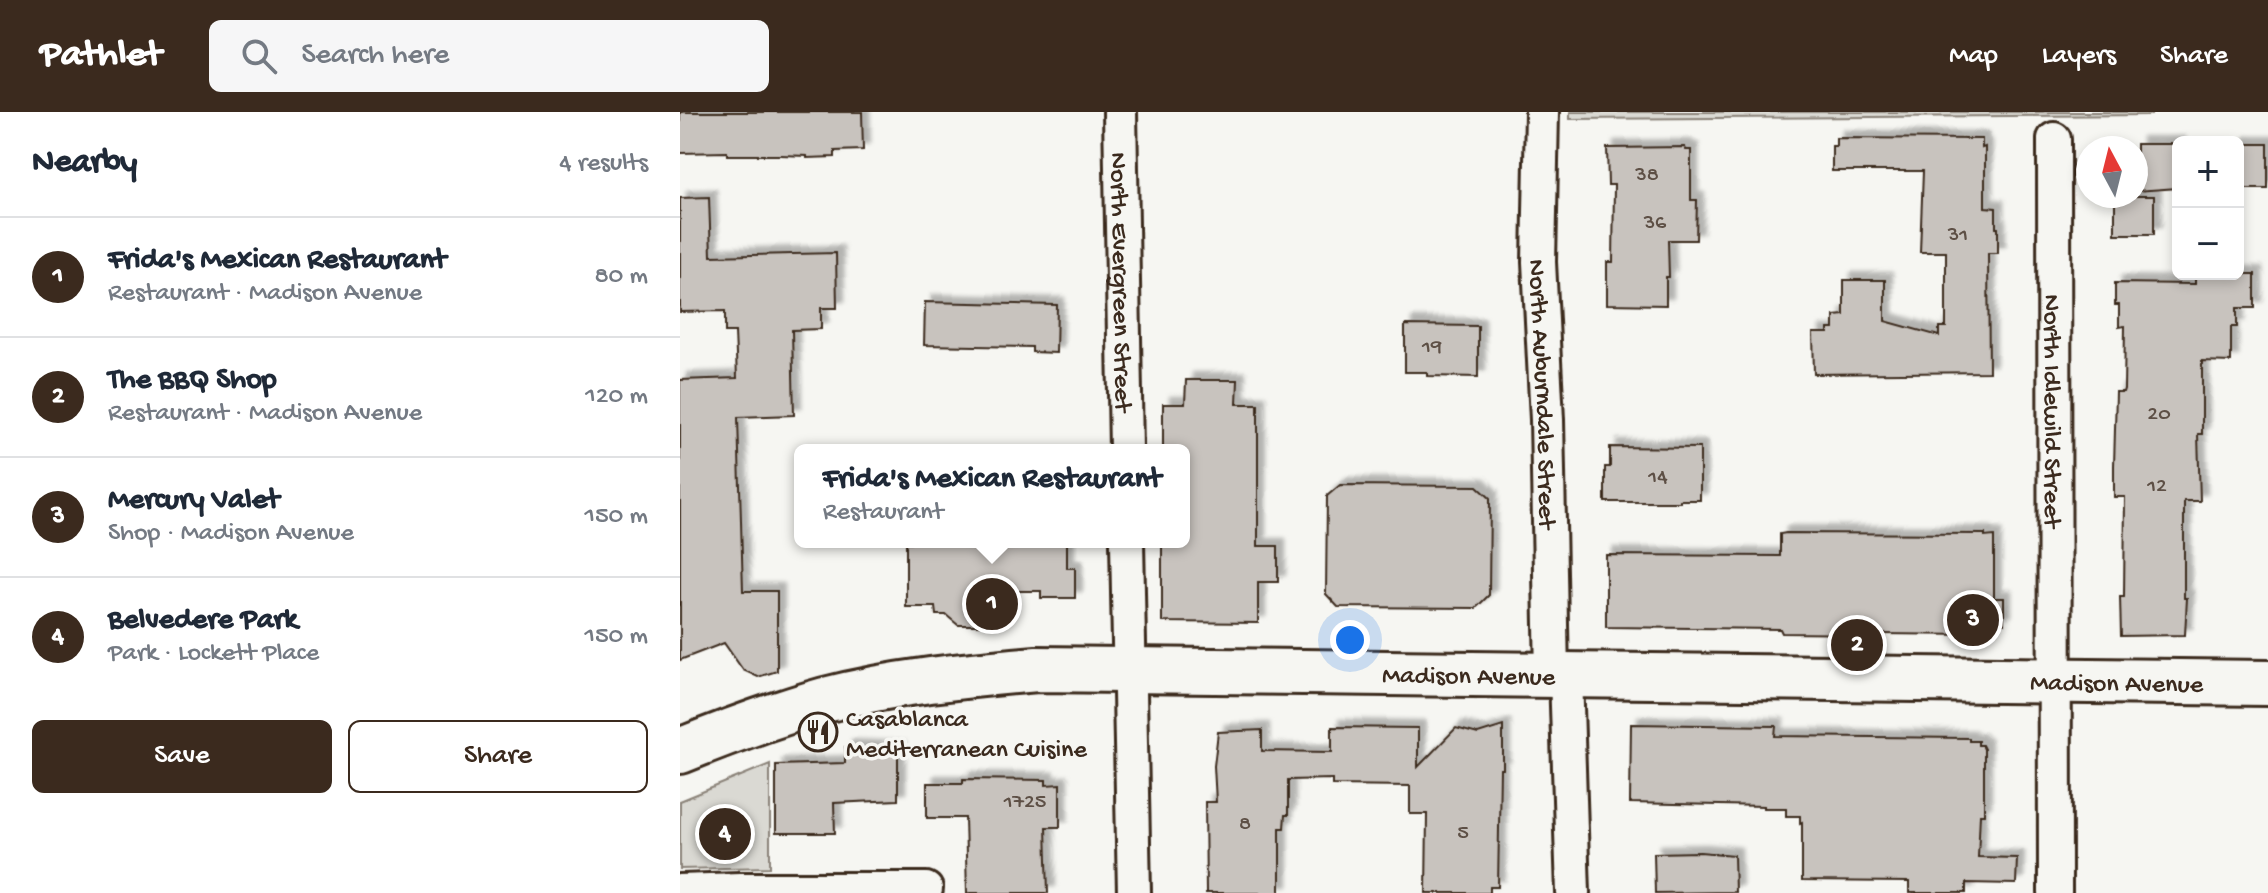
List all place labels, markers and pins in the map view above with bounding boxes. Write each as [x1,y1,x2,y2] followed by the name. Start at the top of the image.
[966,574,1018,634] pin: 1
[1947,590,1999,650] pin: 3
[1831,615,1883,675] pin: 2
[846,706,1087,767] place label: Casablanca Mediterranean Cuisine
[797,711,839,753] restaurant icon: Casablanca Mediterranean Cuisine
[699,804,751,864] pin: 4

